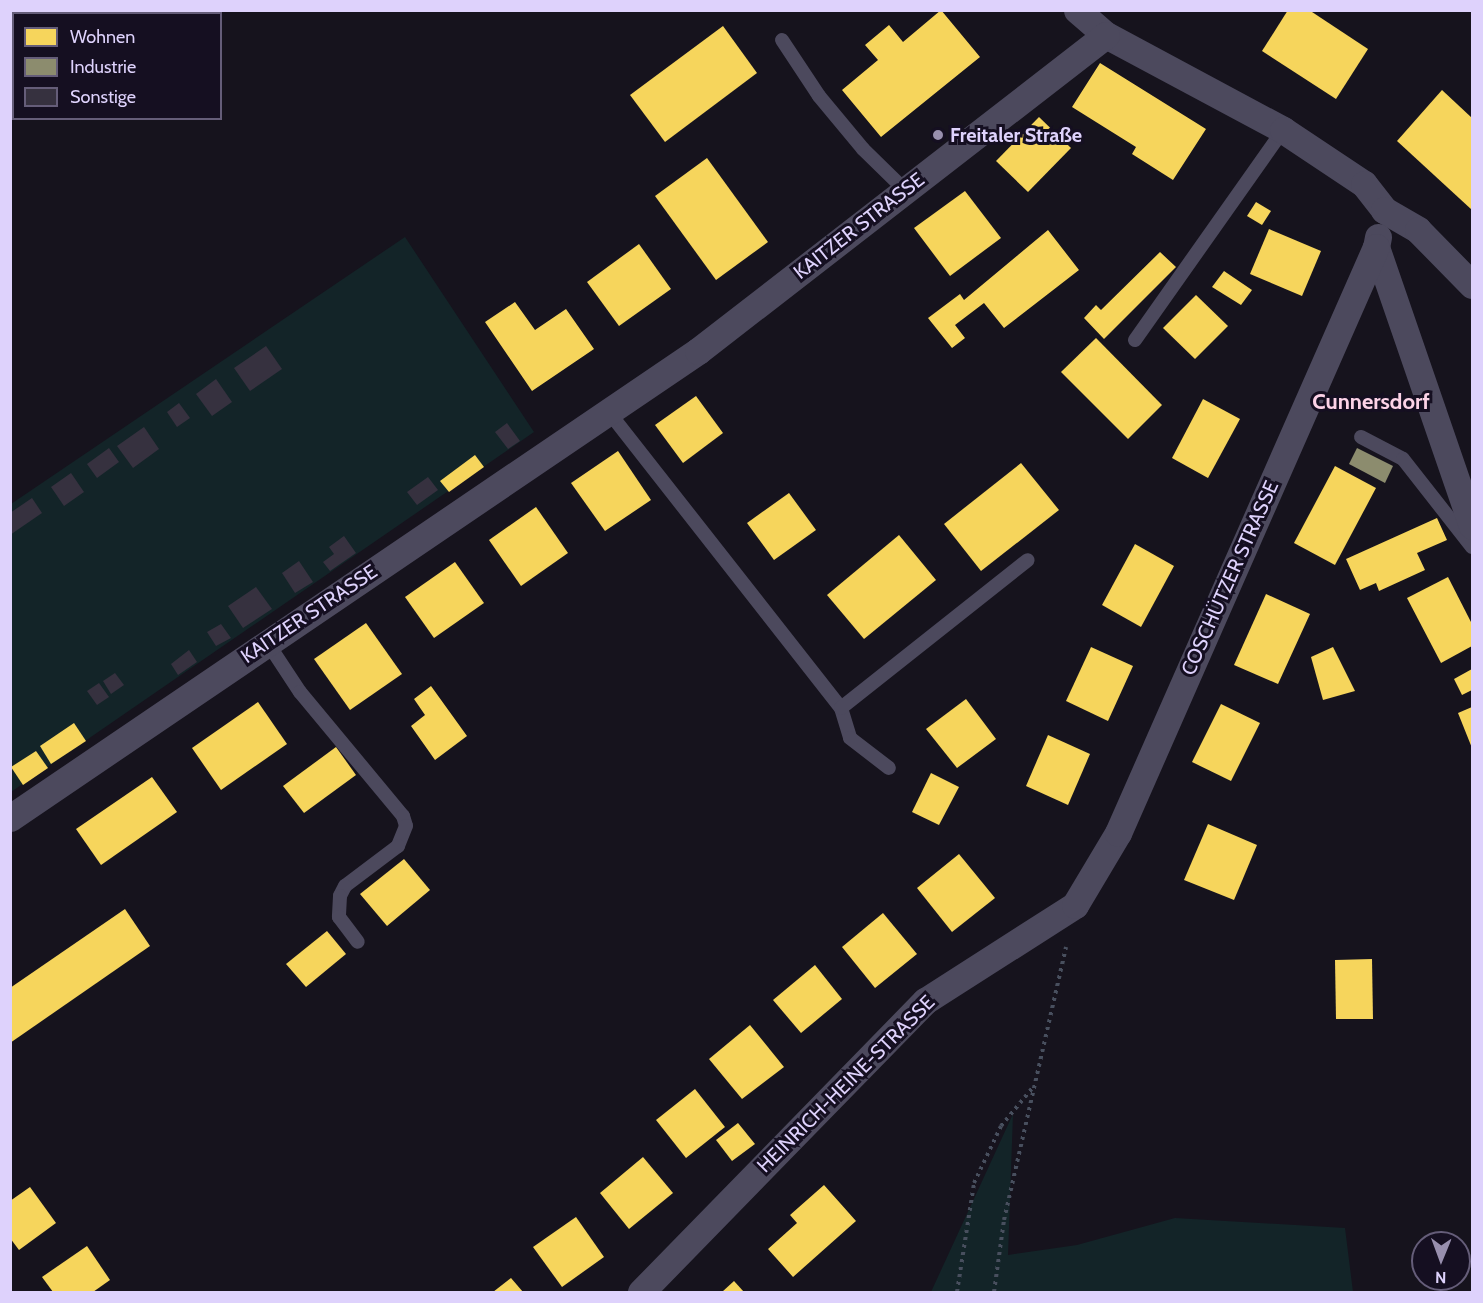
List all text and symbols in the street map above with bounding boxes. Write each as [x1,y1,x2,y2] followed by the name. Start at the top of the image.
[12,12,222,120] legend
[70,26,135,48] text: Wohnen
[70,56,136,78] text: Industrie
[70,86,136,108] text: Sonstige
[950,123,1082,147] place label: Freitaler Straße
[931,128,945,142] marker: Freitaler Straße
[789,168,929,284] street label: KAITZER STRASSE
[1312,389,1430,415] district label: Cunnersdorf
[1176,477,1284,679] street label: COSCHÜTZER STRASSE
[236,560,382,668] street label: KAITZER STRASSE
[752,990,940,1178] street label: HEINRICH-HEINE-STRASSE
[1411,1231,1471,1291] north arrow
[1435,1268,1447,1287] text: N

